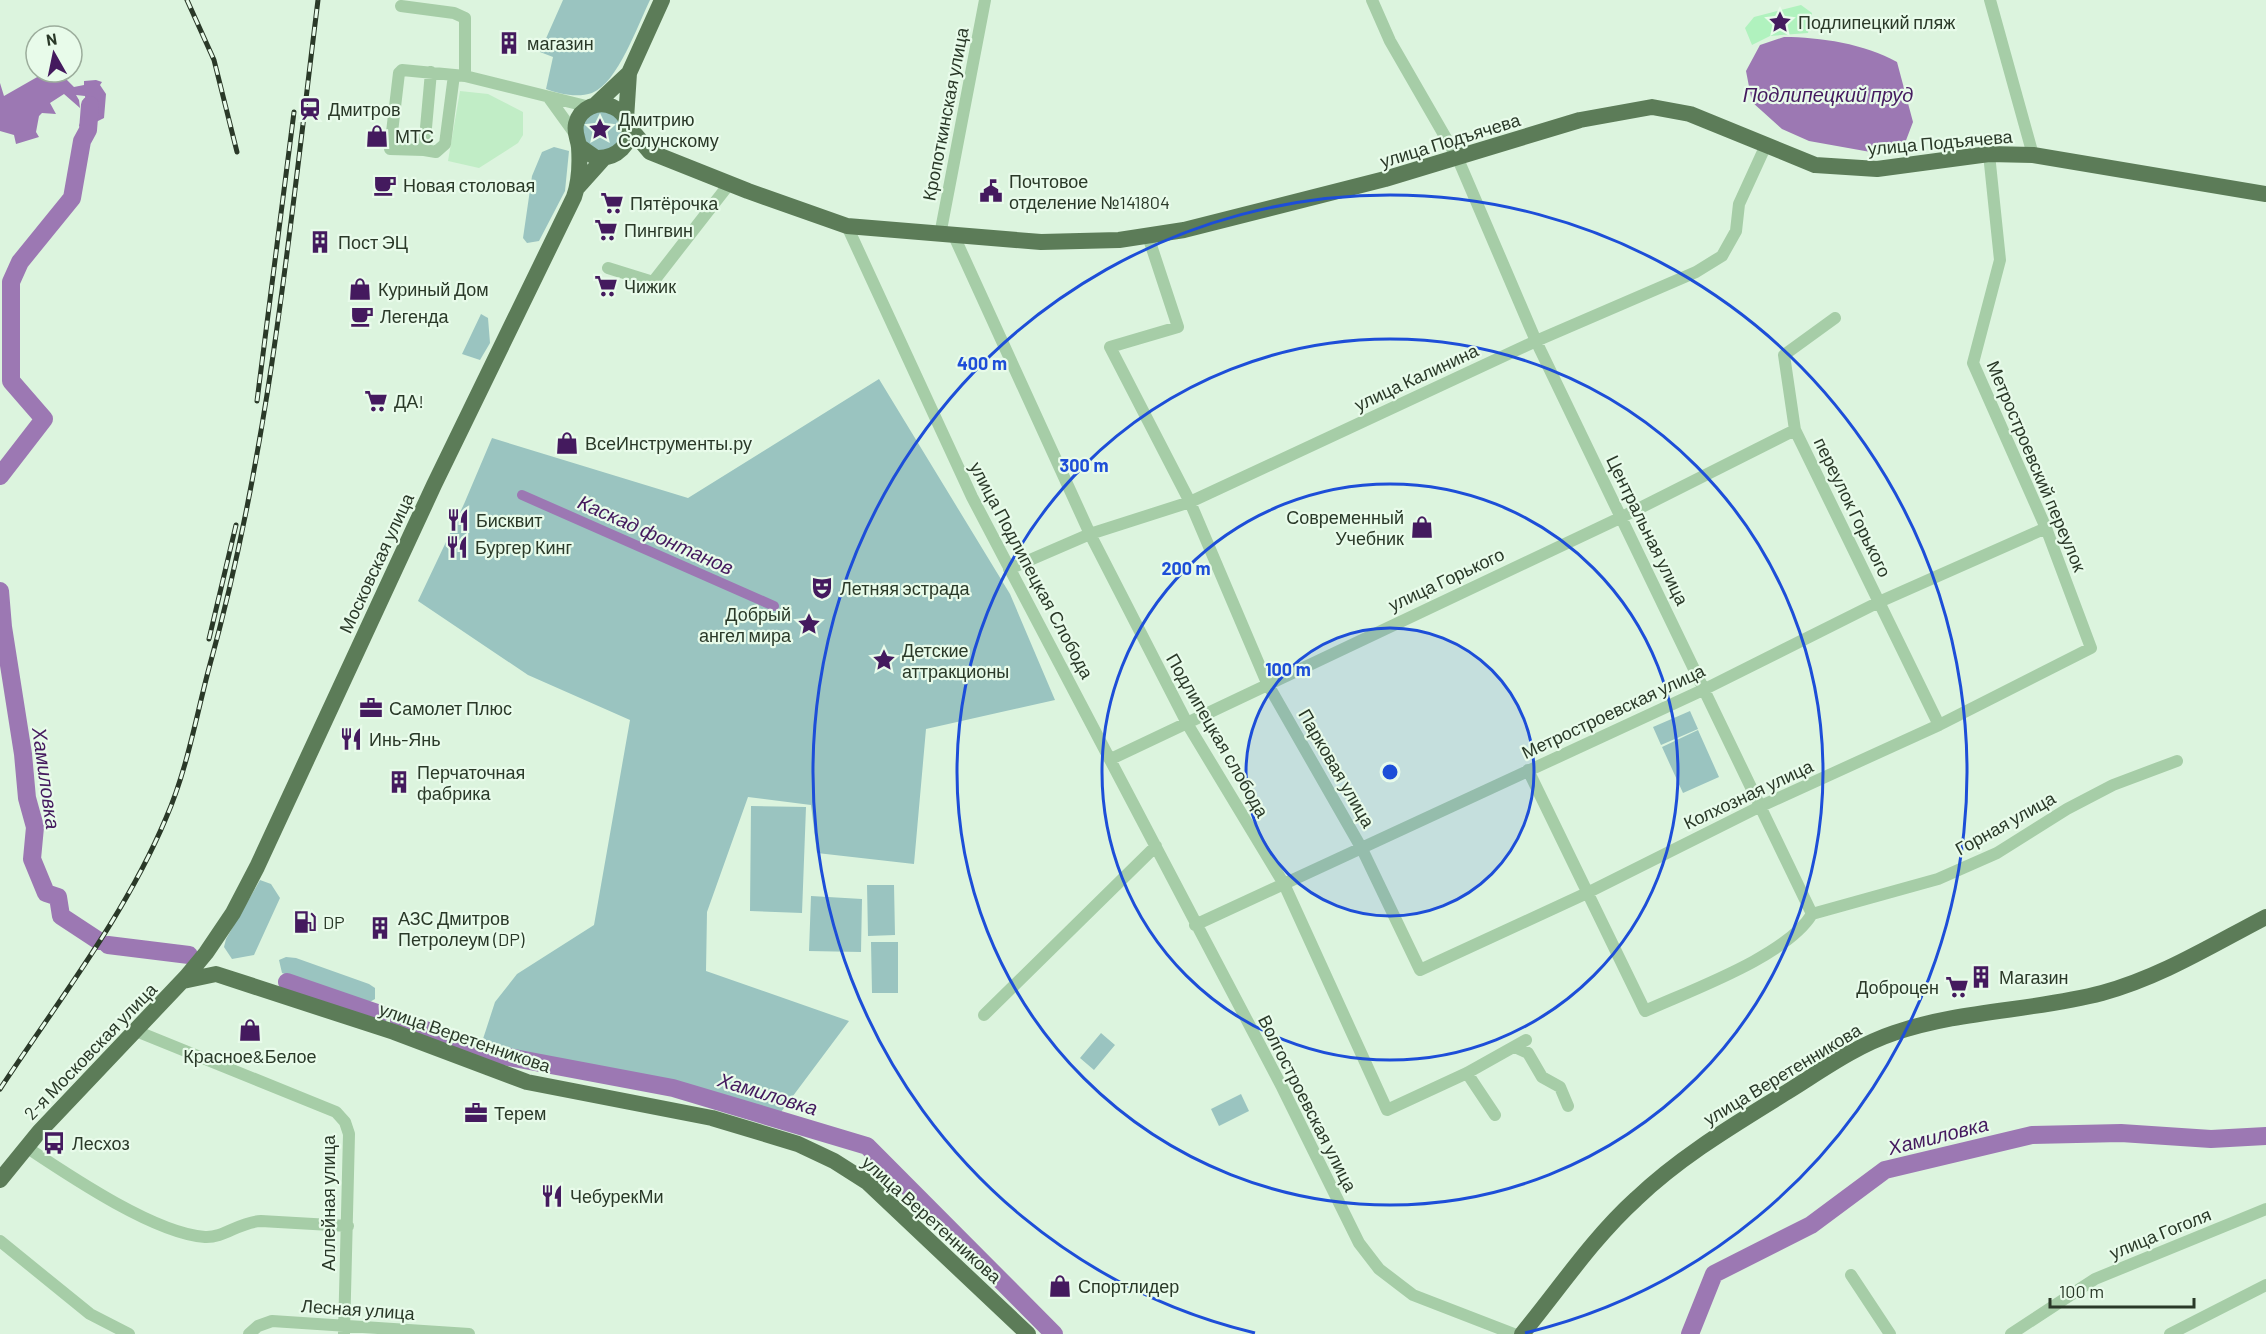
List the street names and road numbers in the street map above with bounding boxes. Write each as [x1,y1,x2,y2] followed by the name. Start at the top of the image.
[917,25,973,203] street label: Кропоткинская улица
[1377,108,1524,172] street label: улица Подъячева
[1867,125,2014,159] street label: улица Подъячева
[1351,338,1482,415] street label: улица Калинина
[1983,357,2091,575] street label: Метростроевский переулок
[1810,434,1896,580] street label: переулок Горького
[1602,451,1694,609] street label: Центральная улица
[965,458,1099,683] street label: улица Подлипецкая Слобода
[334,489,418,636] street label: Московская улица
[1385,543,1507,615] street label: улица Горького
[1162,649,1274,822] street label: Подлипецкая слобода
[1518,658,1709,763] street label: Метростроевская улица
[1294,705,1380,832] street label: Парковая улица
[1680,754,1817,834] street label: Колхозная улица
[1951,786,2060,860] street label: Горная улица
[19,977,162,1124] street label: 2-я Московская улица
[376,997,555,1077] street label: улица Веретенникова
[1254,1011,1363,1196] street label: Волгостроевская улица
[1699,1018,1866,1130] street label: улица Веретенникова
[317,1134,339,1271] street label: Аллейная улица
[858,1151,1007,1288] street label: улица Веретенникова
[2106,1203,2214,1263] street label: улица Гоголя
[301,1294,416,1324] street label: Лесная улица

